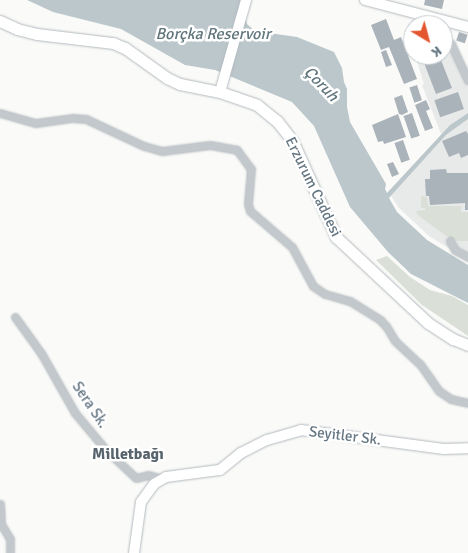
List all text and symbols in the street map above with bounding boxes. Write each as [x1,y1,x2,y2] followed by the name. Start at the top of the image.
[403,15,453,65] north arrow
[155,24,271,44] water label: Borçka Reservoir
[428,42,445,61] text: K
[300,63,342,105] water label: Çoruh
[281,134,345,240] street label: Erzurum Caddesi
[68,378,112,432] street label: Sera Sk.
[308,423,382,449] street label: Seyitler Sk.
[92,444,164,464] district label: Milletbağı

